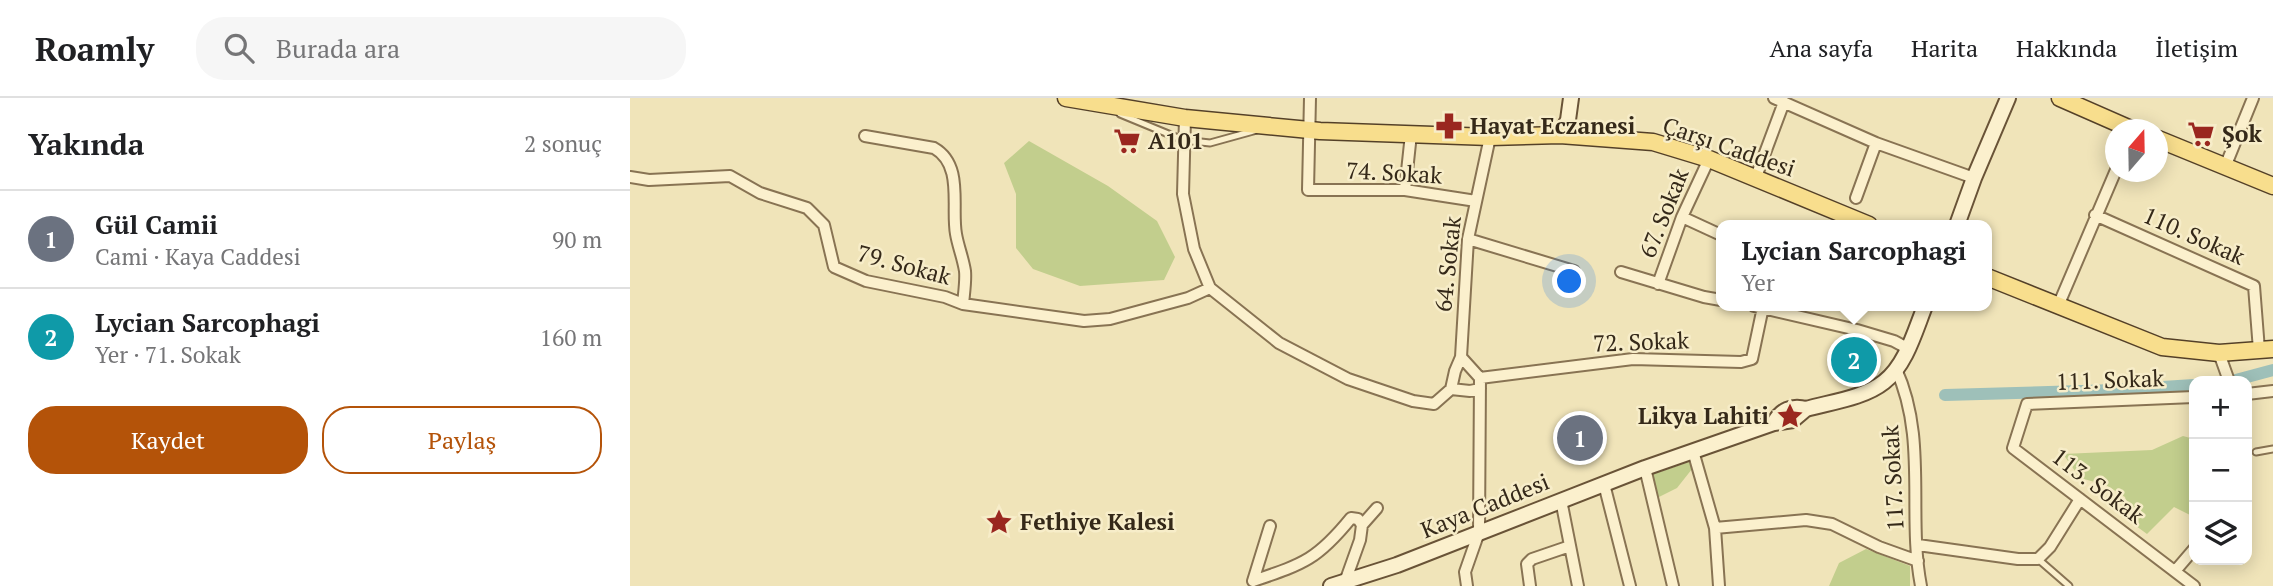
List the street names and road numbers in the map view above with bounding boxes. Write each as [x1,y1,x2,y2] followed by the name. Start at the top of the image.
[1659,109,1800,184] street label: Çarşı Caddesi
[1345,155,1443,190] street label: 74. Sokak
[1632,163,1696,262] street label: 67. Sokak
[2138,199,2250,272] street label: 110. Sokak
[1427,214,1468,313] street label: 64. Sokak
[854,237,955,292] street label: 79. Sokak
[1592,324,1690,359] street label: 72. Sokak
[2055,362,2165,397] street label: 111. Sokak
[1874,424,1911,532] street label: 117. Sokak
[2046,441,2151,531] street label: 113. Sokak
[1416,466,1554,545] street label: Kaya Caddesi

